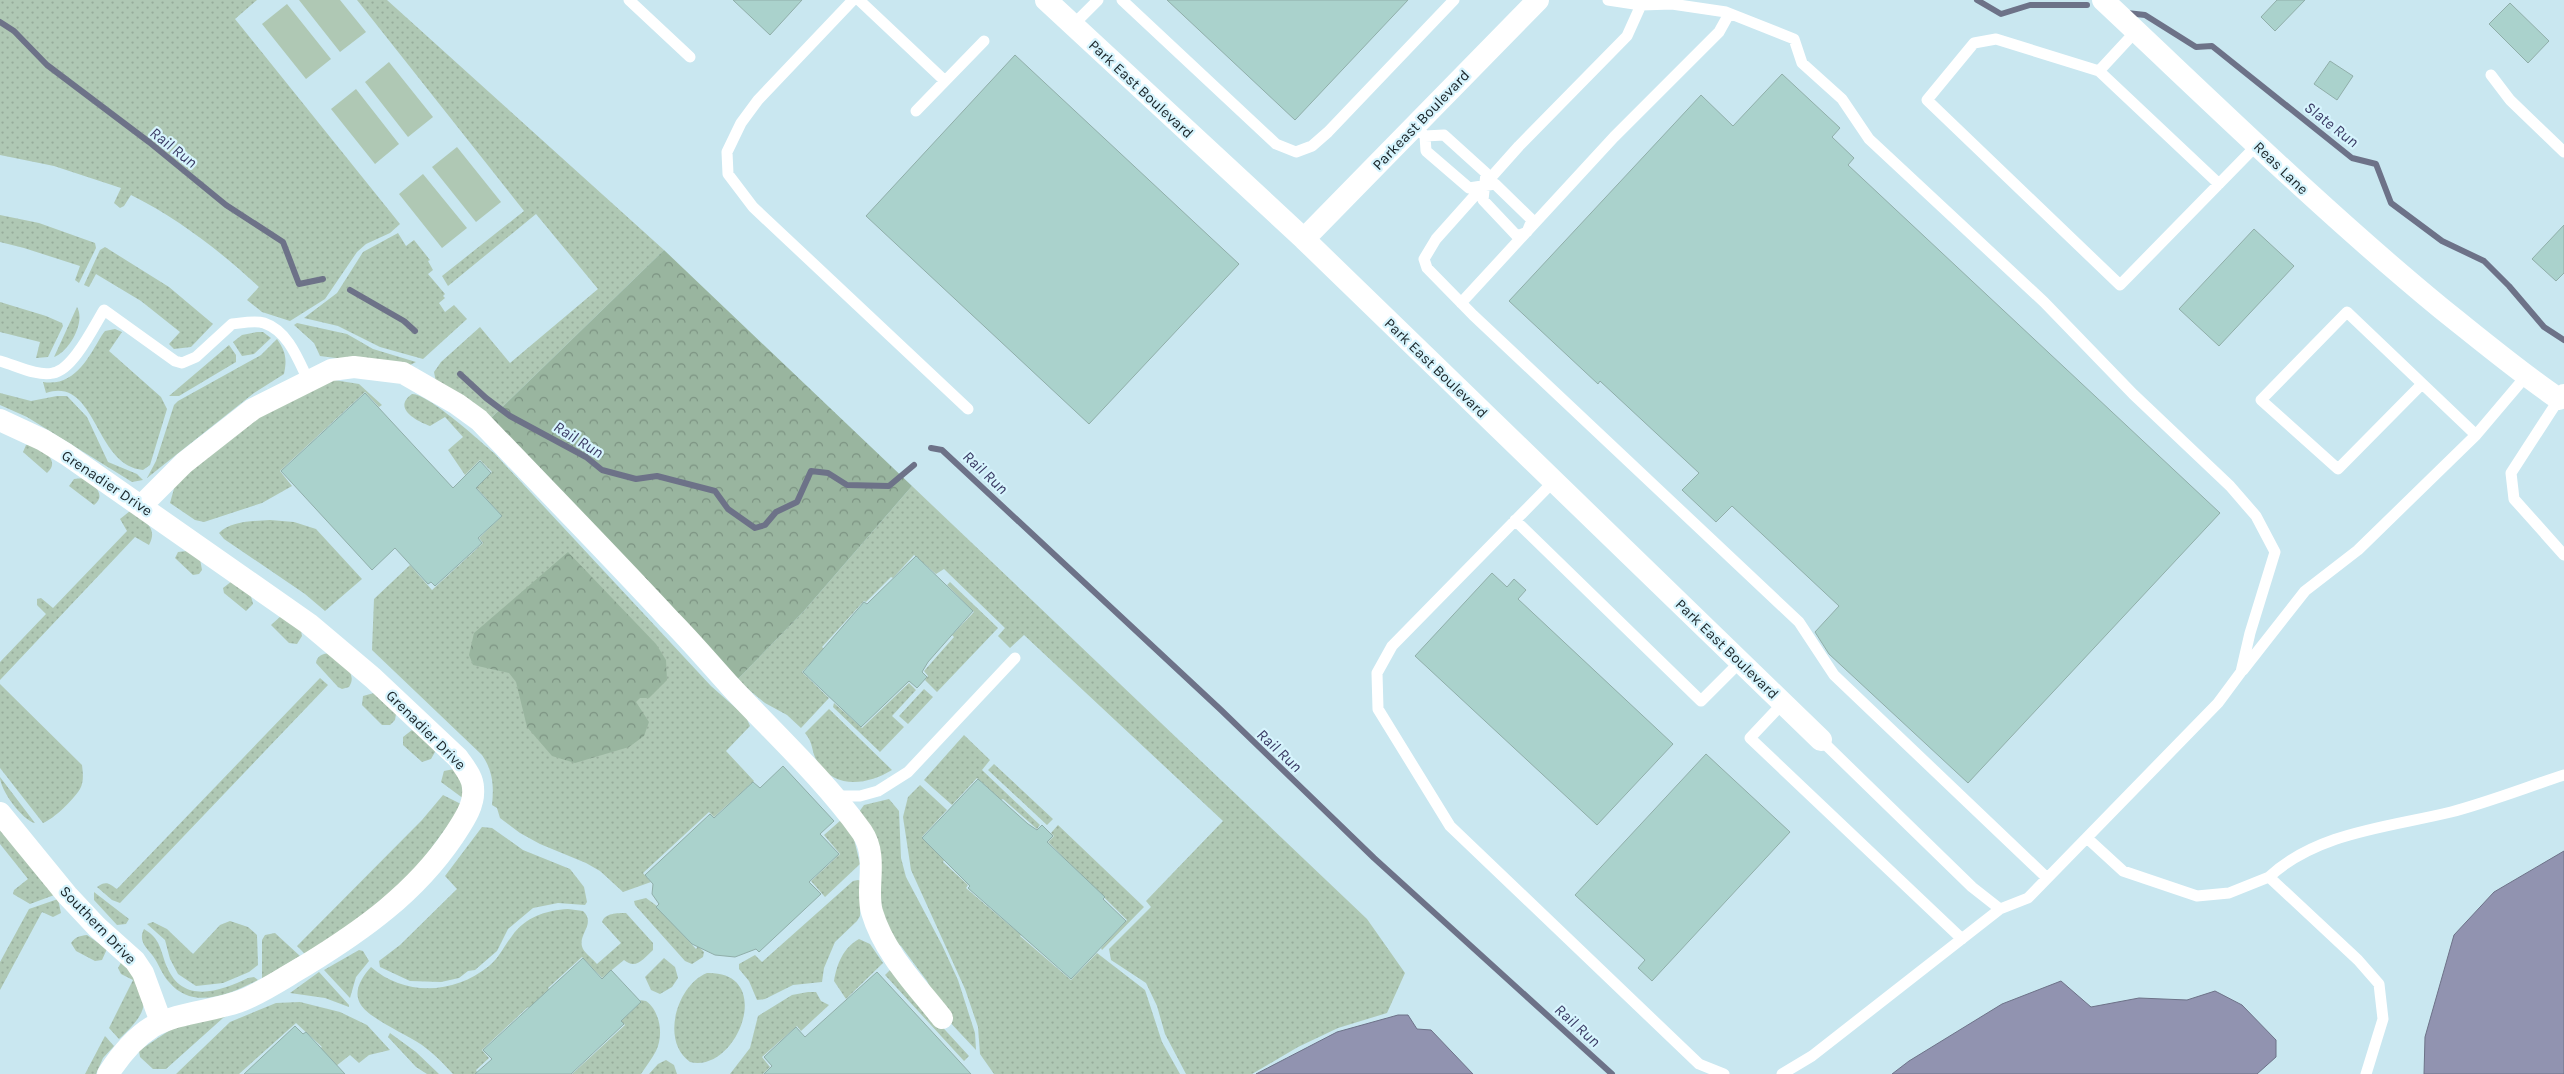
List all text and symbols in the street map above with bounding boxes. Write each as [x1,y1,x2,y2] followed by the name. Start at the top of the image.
[1085,36,1197,142] street label: Park East Boulevard
[1369,66,1473,174] street label: Parkeast Boulevard
[2301,97,2362,151] water label: Slate Run
[146,123,201,172] water label: Rail Run
[2250,138,2312,198] street label: Reas Lane
[1381,314,1491,422] street label: Park East Boulevard
[550,417,607,462] water label: Rail Run
[58,446,156,520] street label: Grenadier Drive
[959,447,1012,498] water label: Rail Run
[1672,595,1782,703] street label: Park East Boulevard
[382,686,470,774] street label: Grenadier Drive
[1253,725,1306,776] water label: Rail Run
[56,882,140,968] street label: Southern Drive
[1551,1000,1604,1051] water label: Rail Run

